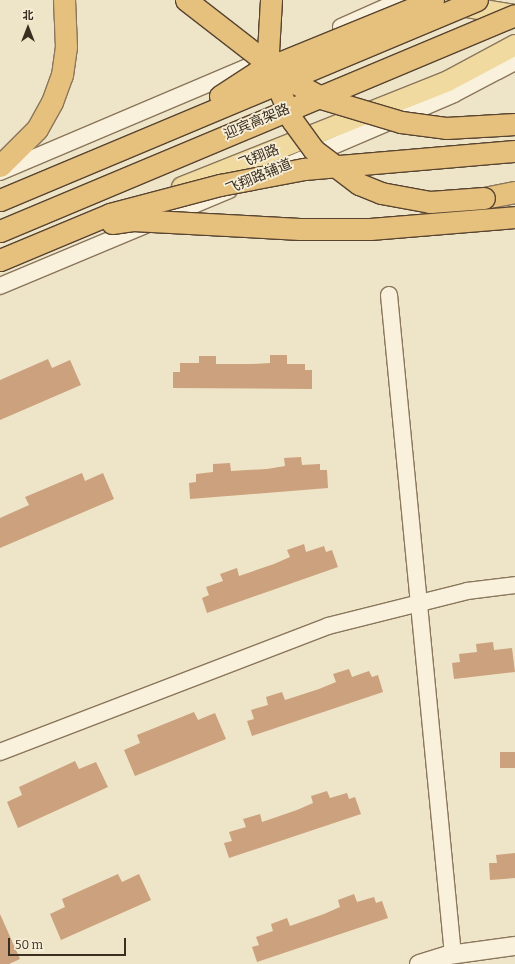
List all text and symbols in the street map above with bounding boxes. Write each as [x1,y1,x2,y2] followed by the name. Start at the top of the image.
[8,8,48,48] north arrow
[23,9,34,22] text: 北
[222,101,292,143] street label: 迎宾高架路
[236,141,282,173] street label: 飞翔路
[224,156,294,198] street label: 飞翔路辅道
[10,930,128,956] scale bar
[15,938,43,952] text: 50 m

